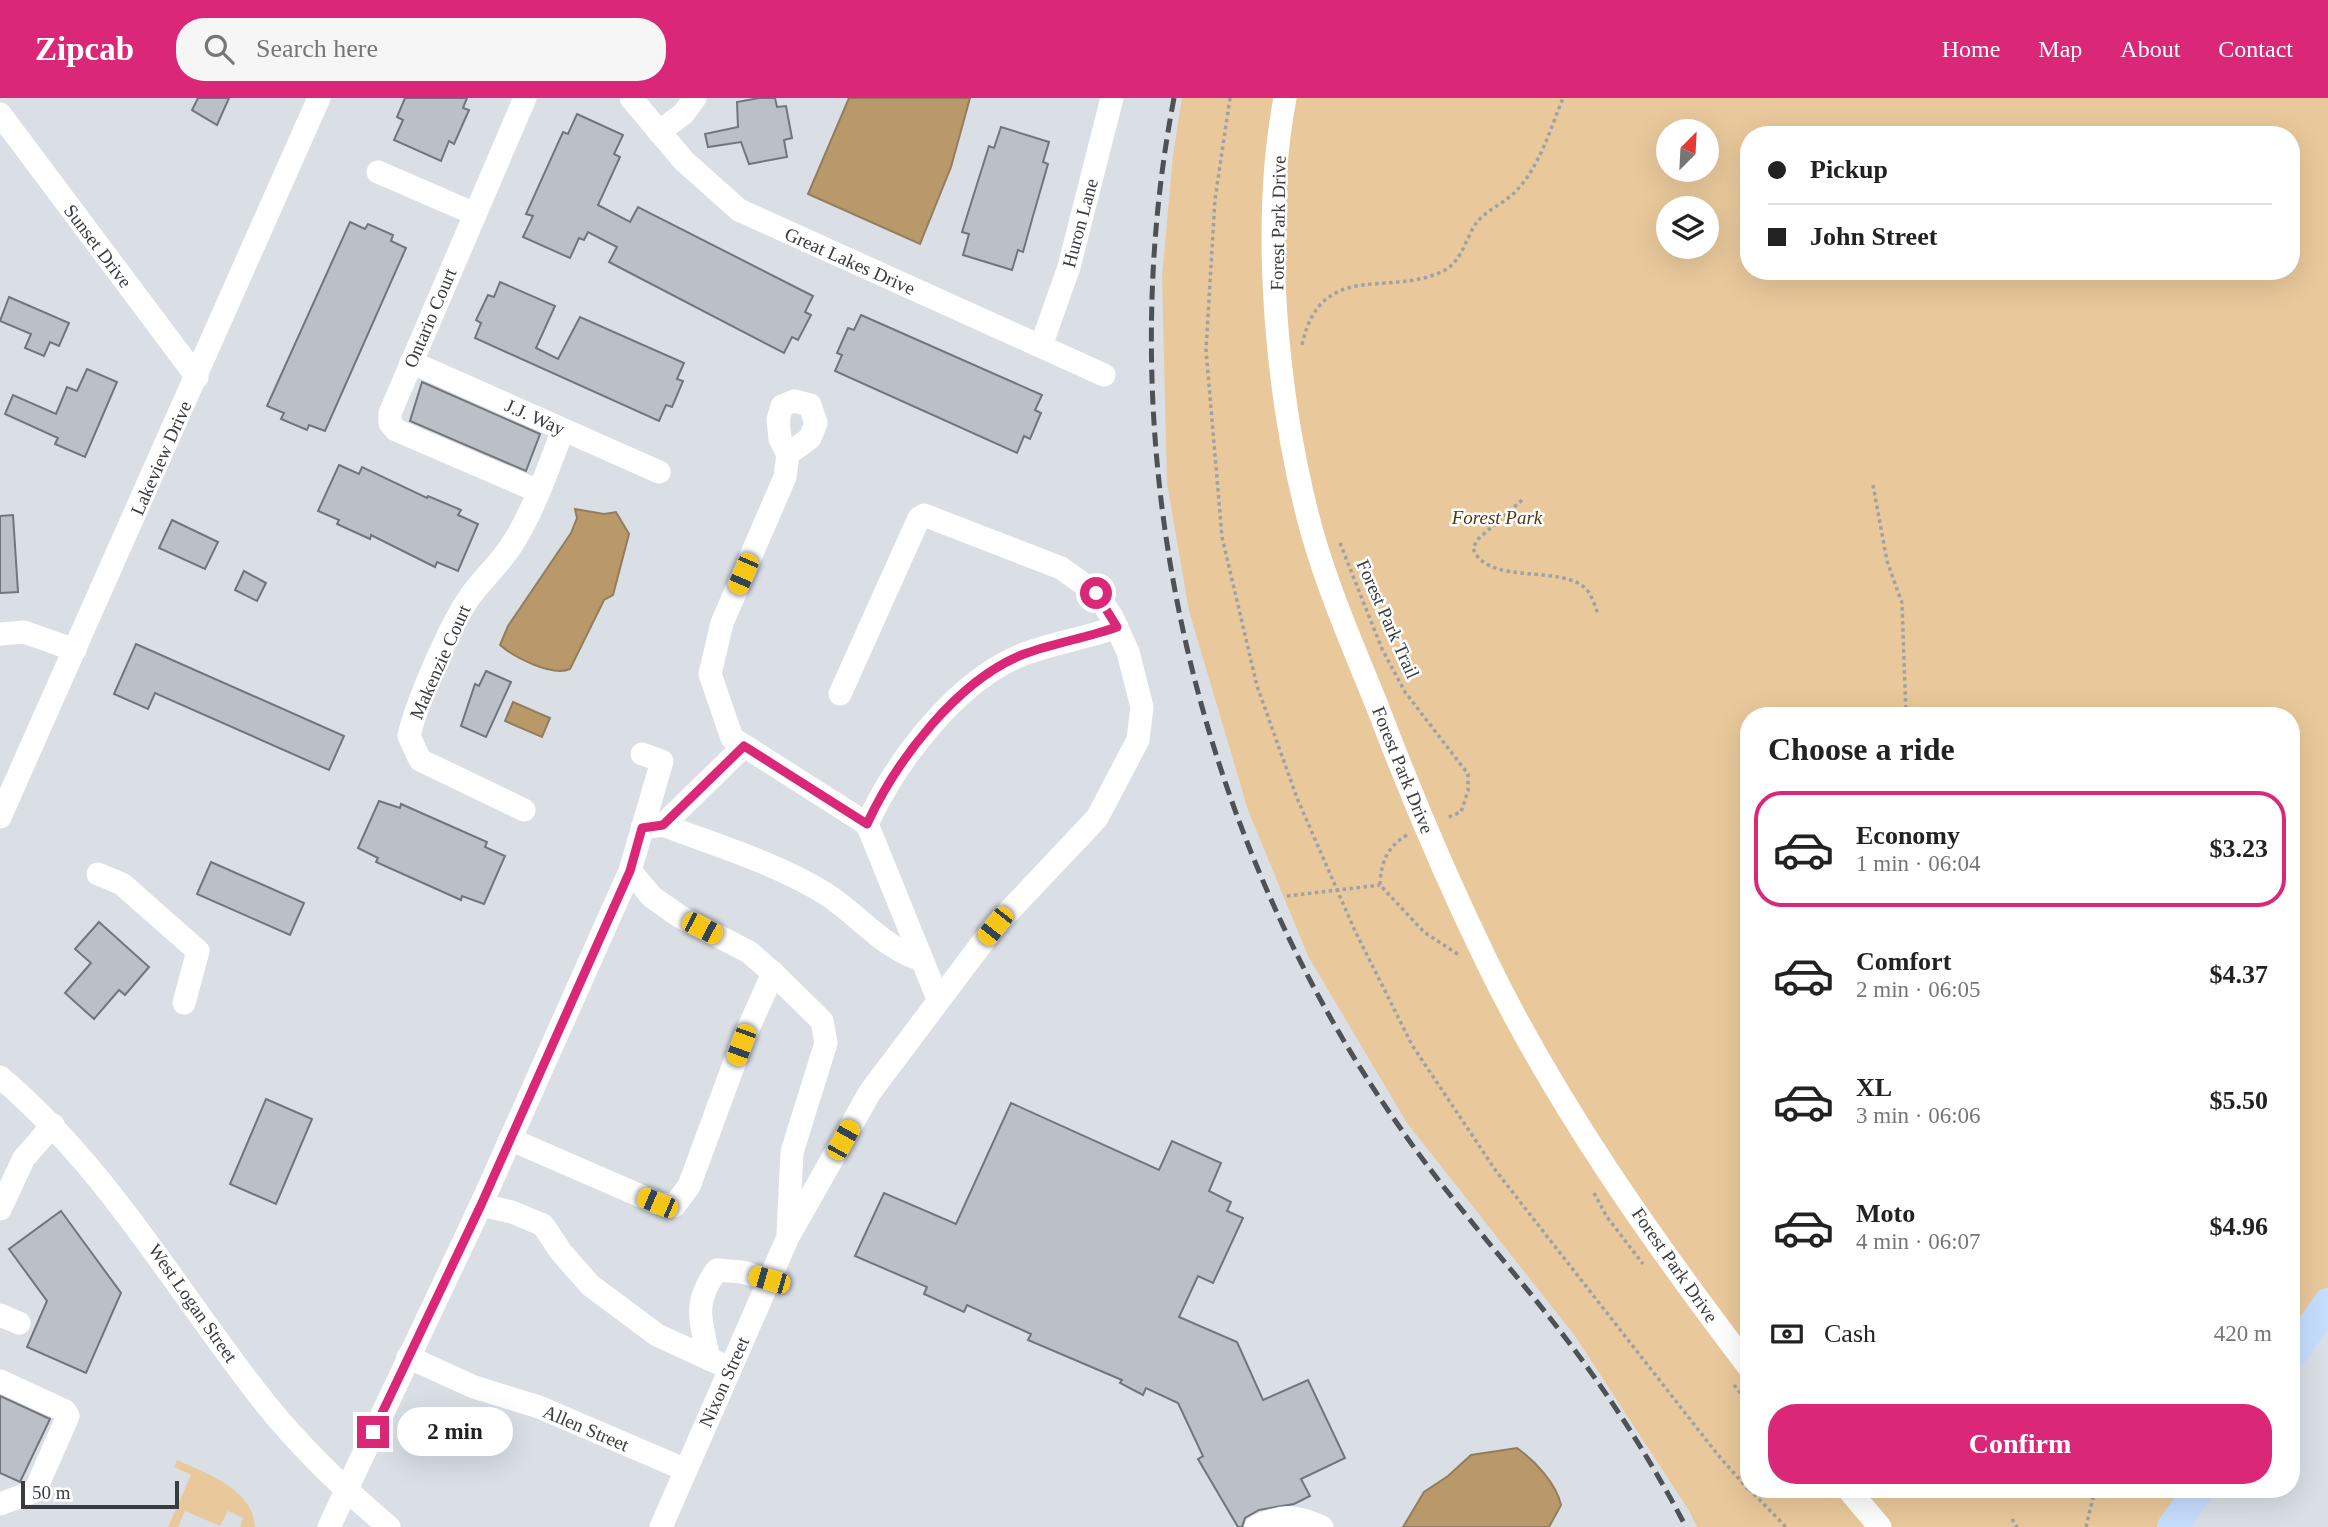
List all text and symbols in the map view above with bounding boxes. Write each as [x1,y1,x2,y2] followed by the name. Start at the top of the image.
[176,18,666,81] search box
[200,30,238,68] icon: search
[35,31,134,67] text: Zipcab
[256,34,378,63] text: Search here
[1942,36,2000,62] text: Home
[2038,36,2082,62] text: Map
[2120,36,2180,62] text: About
[2218,36,2293,62] text: Contact
[1656,119,1718,182] north arrow
[1656,119,1719,259] map controls
[1266,155,1290,291] street label: Forest Park Drive
[1810,155,1888,184] text: Pickup
[1058,176,1102,270] street label: Huron Lane
[1656,196,1719,259] button: layers
[60,200,136,292] street label: Sunset Drive
[1810,222,1937,251] text: John Street
[782,223,918,299] street label: Great Lakes Drive
[400,264,461,371] street label: Ontario Court
[502,395,569,440] street label: J.J. Way
[126,398,196,518] street label: Lakeview Drive
[1451,507,1543,528] park label: Forest Park
[726,551,761,597] car
[1352,556,1424,682] street label: Forest Park Trail
[1080,577,1112,609] route start
[405,601,475,722] street label: Makenzie Court
[1368,703,1438,837] street label: Forest Park Drive
[1768,731,1955,767] text: Choose a ride
[1772,818,1835,881] icon: car
[1856,821,1960,850] text: Economy
[2210,834,2268,863] text: $3.23
[1856,851,1981,876] text: 1 min · 06:04
[974,903,1017,949] car
[679,909,726,947] car
[1772,944,1835,1007] icon: car
[1856,947,1951,976] text: Comfort
[2210,960,2268,989] text: $4.37
[1856,977,1981,1002] text: 2 min · 06:05
[724,1022,759,1068] car
[1772,1070,1835,1133] icon: car
[1856,1073,1892,1102] text: XL
[2210,1086,2268,1115] text: $5.50
[1856,1103,1981,1128] text: 3 min · 06:06
[824,1117,863,1163] car
[634,1185,681,1221] car
[1772,1196,1835,1259] icon: car
[1856,1199,1915,1228] text: Moto
[1628,1204,1722,1326] street label: Forest Park Drive
[2210,1212,2268,1241] text: $4.96
[1856,1229,1981,1254] text: 4 min · 06:07
[144,1240,242,1367] street label: West Logan Street
[746,1264,793,1296] car
[1768,1315,1806,1353] icon: cash
[1824,1319,1876,1348] text: Cash
[2214,1321,2272,1346] text: 420 m
[695,1333,754,1430] street label: Nixon Street
[540,1401,633,1456] street label: Allen Street
[1768,1404,2272,1484] button: Confirm
[398,1408,513,1456] callout: 2 min
[357,1416,389,1448] route end
[427,1419,483,1444] text: 2 min
[21,1478,178,1510] scale bar
[32,1482,71,1503] text: 50 m

